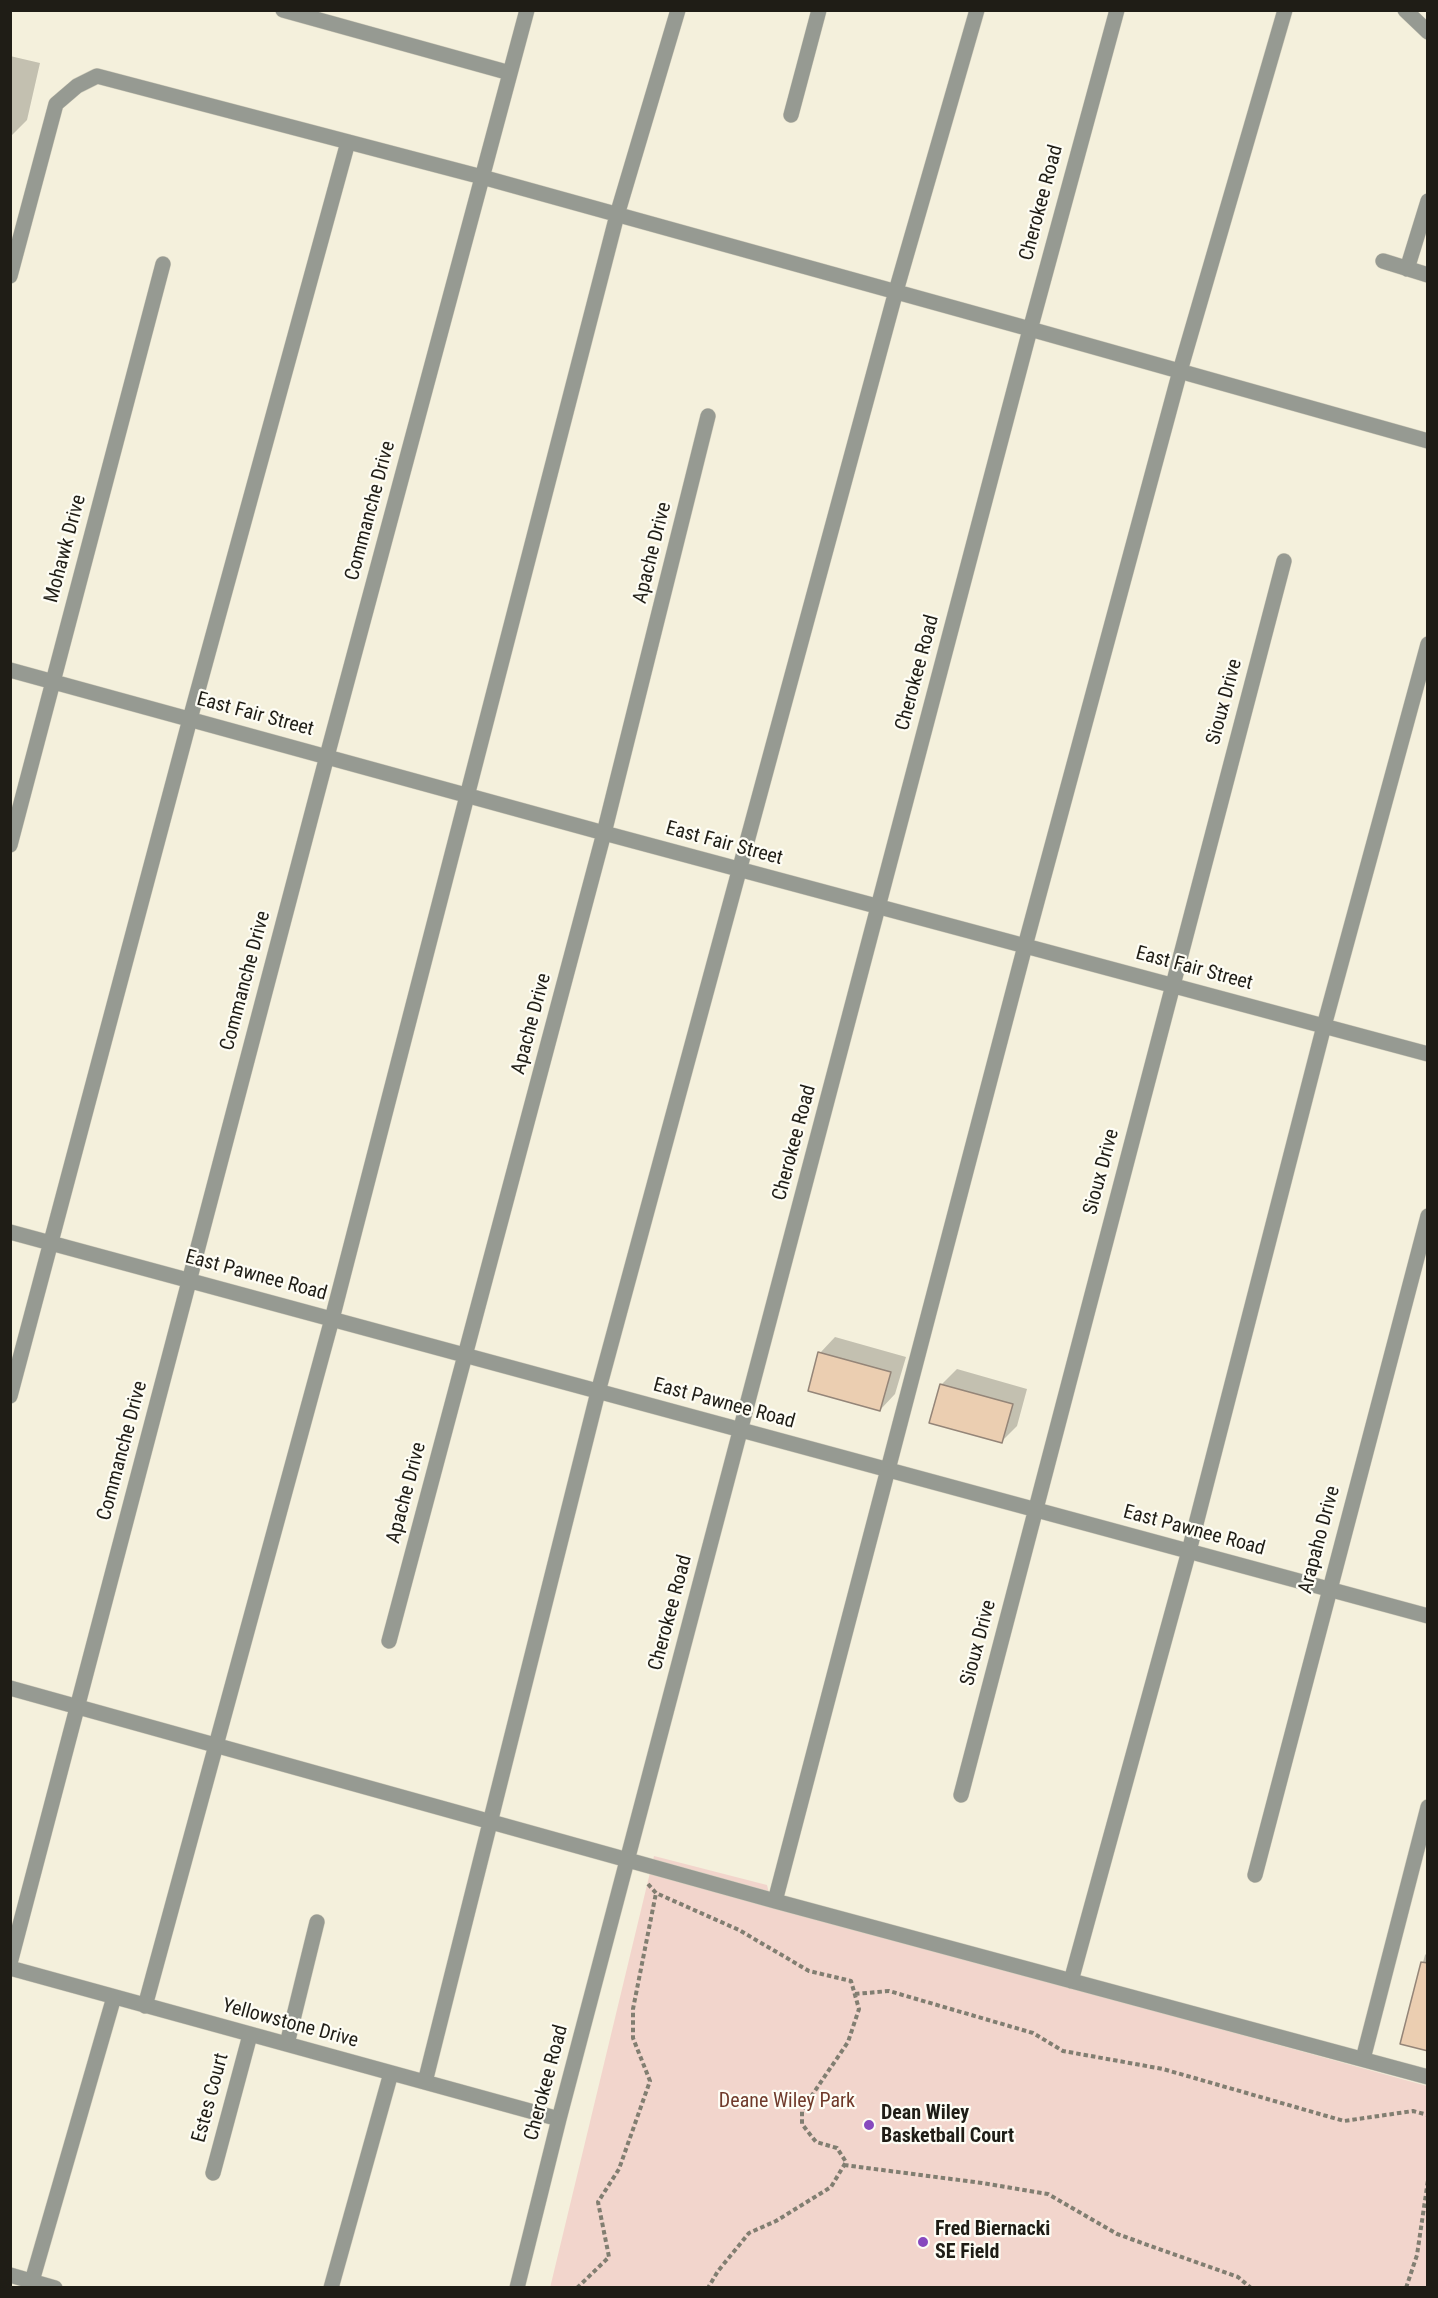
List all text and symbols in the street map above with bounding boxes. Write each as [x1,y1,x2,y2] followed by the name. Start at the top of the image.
[1015,143,1069,263] street label: Cherokee Road
[341,439,401,583] street label: Commanche Drive
[40,492,92,606] street label: Mohawk Drive
[629,500,677,606] street label: Apache Drive
[891,613,945,733] street label: Cherokee Road
[1202,656,1248,748] street label: Sioux Drive
[194,688,316,742] street label: East Fair Street
[663,817,785,871] street label: East Fair Street
[216,909,276,1053] street label: Commanche Drive
[1133,942,1255,996] street label: East Fair Street
[507,971,557,1077] street label: Apache Drive
[768,1083,822,1203] street label: Cherokee Road
[1079,1126,1125,1218] street label: Sioux Drive
[182,1246,330,1306] street label: East Pawnee Road
[650,1374,798,1434] street label: East Pawnee Road
[93,1379,153,1523] street label: Commanche Drive
[382,1440,432,1546] street label: Apache Drive
[1294,1484,1346,1596] street label: Arapaho Drive
[1120,1501,1268,1561] street label: East Pawnee Road
[644,1553,698,1673] street label: Cherokee Road
[956,1597,1002,1689] street label: Sioux Drive
[219,1994,361,2054] street label: Yellowstone Drive
[520,2023,574,2143] street label: Cherokee Road
[188,2051,234,2145] street label: Estes Court
[719,2090,855,2114] park label: Deane Wiley Park
[881,2102,1014,2149] place label: Dean Wiley Basketball Court
[862,2118,876,2132] marker: Dean Wiley Basketball Court
[935,2218,1050,2265] place label: Fred Biernacki SE Field
[916,2235,930,2249] marker: Fred Biernacki SE Field

